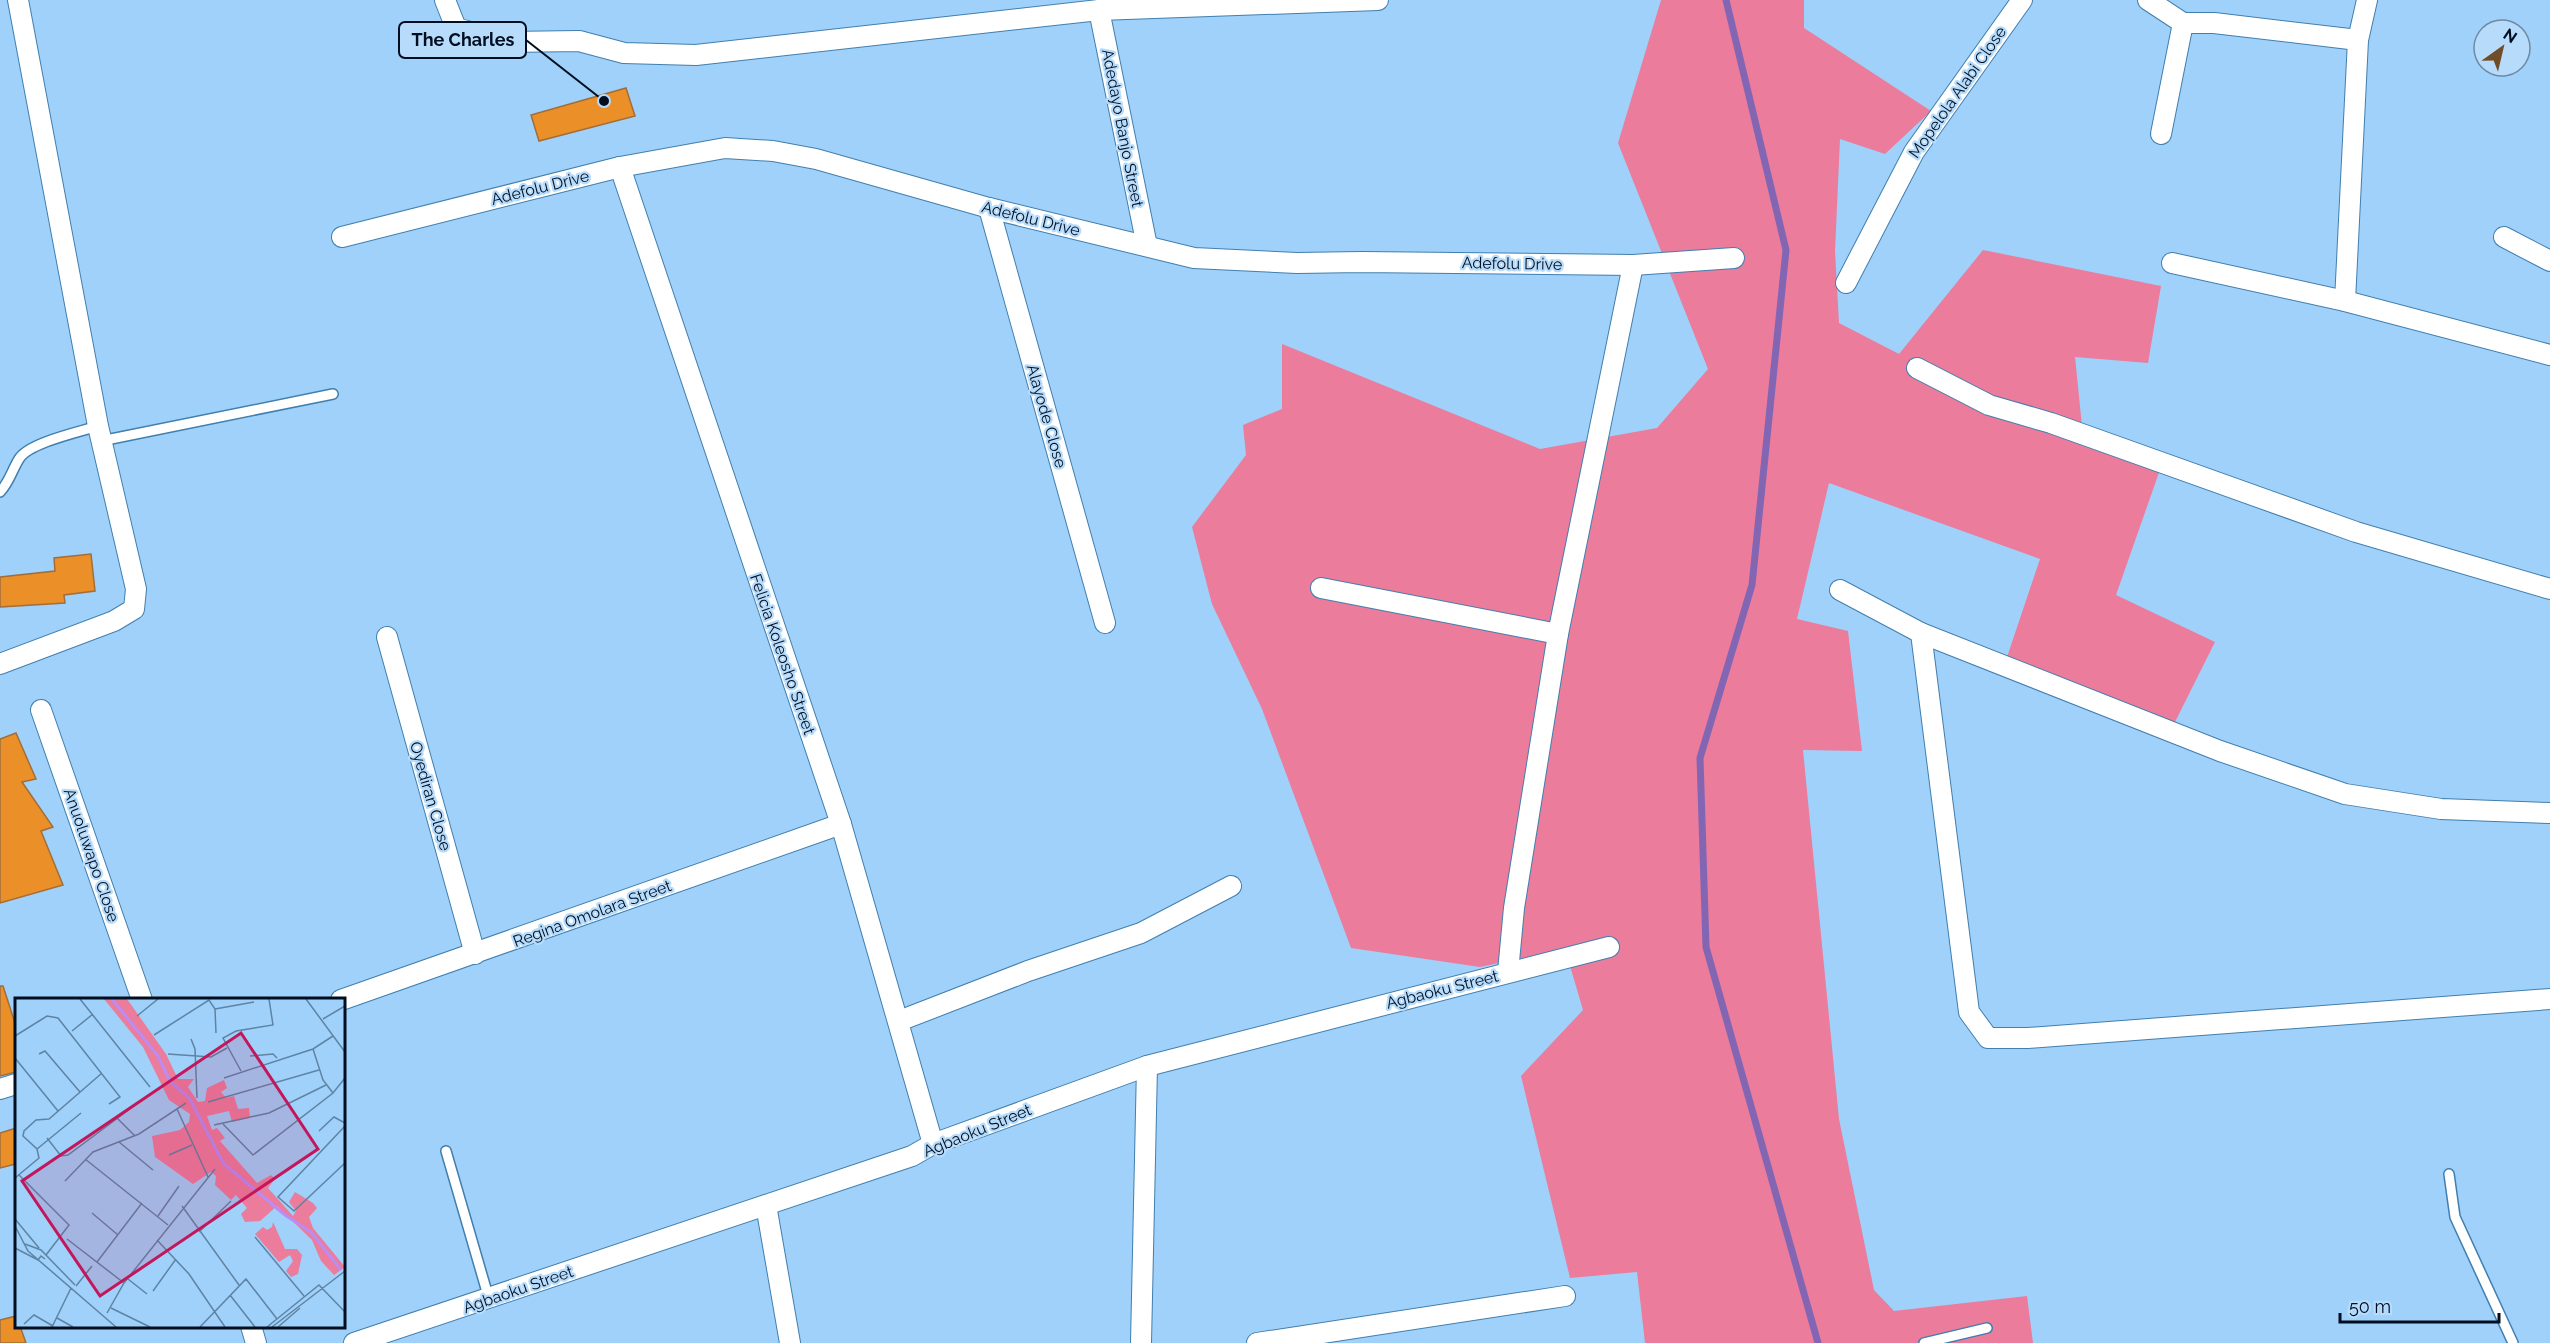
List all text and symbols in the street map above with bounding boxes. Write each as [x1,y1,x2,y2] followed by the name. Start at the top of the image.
[2472,18,2532,78] north arrow
[399,22,526,58] callout: The Charles
[1905,23,2010,162] street label: Mopelola Alabi Close
[2500,25,2520,47] text: N
[411,29,515,50] text: The Charles
[1098,47,1147,209] street label: Adedayo Banjo Street
[489,166,591,209] street label: Adefolu Drive
[980,197,1082,240] street label: Adefolu Drive
[1462,253,1562,274] street label: Adefolu Drive
[1023,362,1070,470] street label: Alayode Close
[746,571,819,738] street label: Felicia Koleosho Street
[406,739,455,853] street label: Oyediran Close
[60,786,123,924] street label: Anuoluwapo Close
[510,876,675,951] street label: Regina Omolara Street
[1384,966,1501,1013] street label: Agbaoku Street
[15,998,345,1328] inset map
[920,1100,1035,1161] street label: Agbaoku Street
[461,1262,576,1317] street label: Agbaoku Street
[2340,1286,2499,1324] scale bar
[2349,1296,2391,1317] text: 50 m

